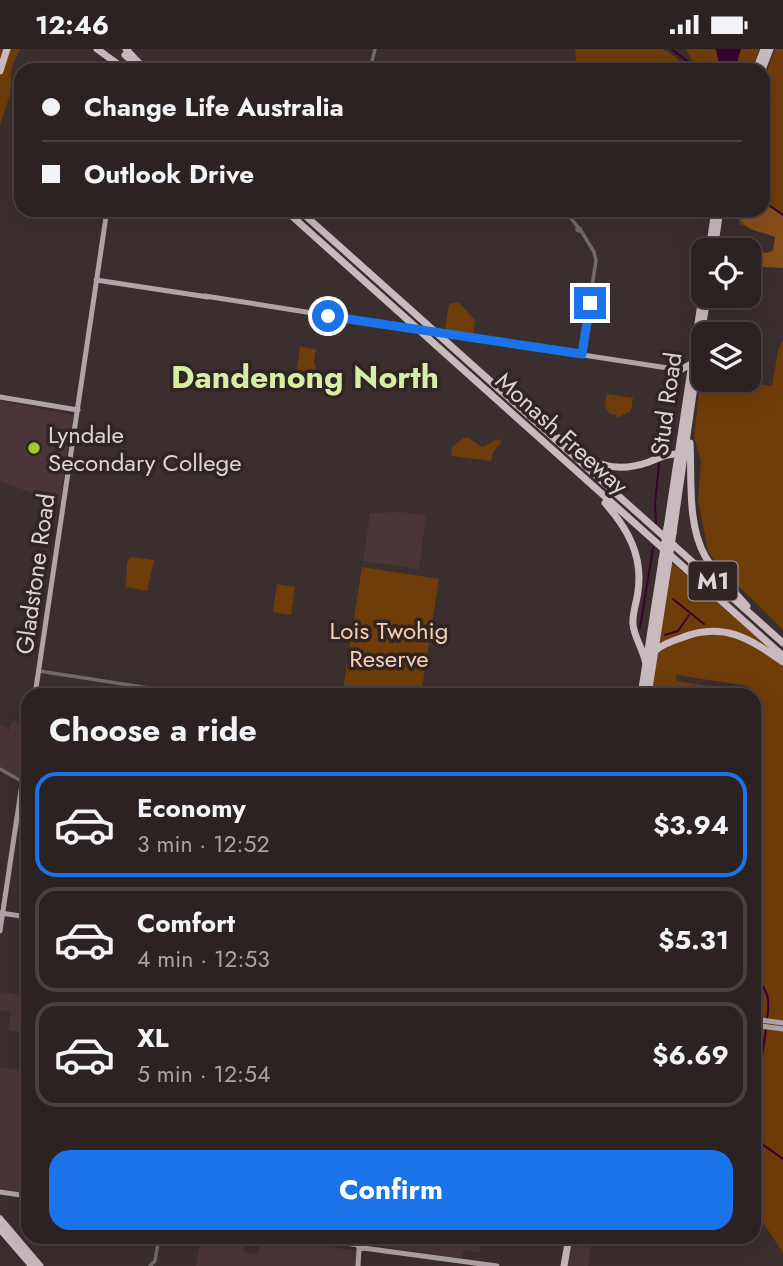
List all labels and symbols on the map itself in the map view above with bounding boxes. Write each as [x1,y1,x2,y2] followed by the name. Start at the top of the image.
[574,287,606,319] route end
[312,300,344,332] route start
[641,350,691,458] street label: Stud Road
[171,354,439,400] district label: Dandenong North
[488,364,637,503] street label: Monash Freeway
[48,417,242,480] place label: Lyndale Secondary College
[26,440,42,456] marker: Lyndale Secondary College
[6,491,64,657] street label: Gladstone Road
[688,561,738,601] road number: M1
[329,613,449,676] park label: Lois Twohig Reserve

